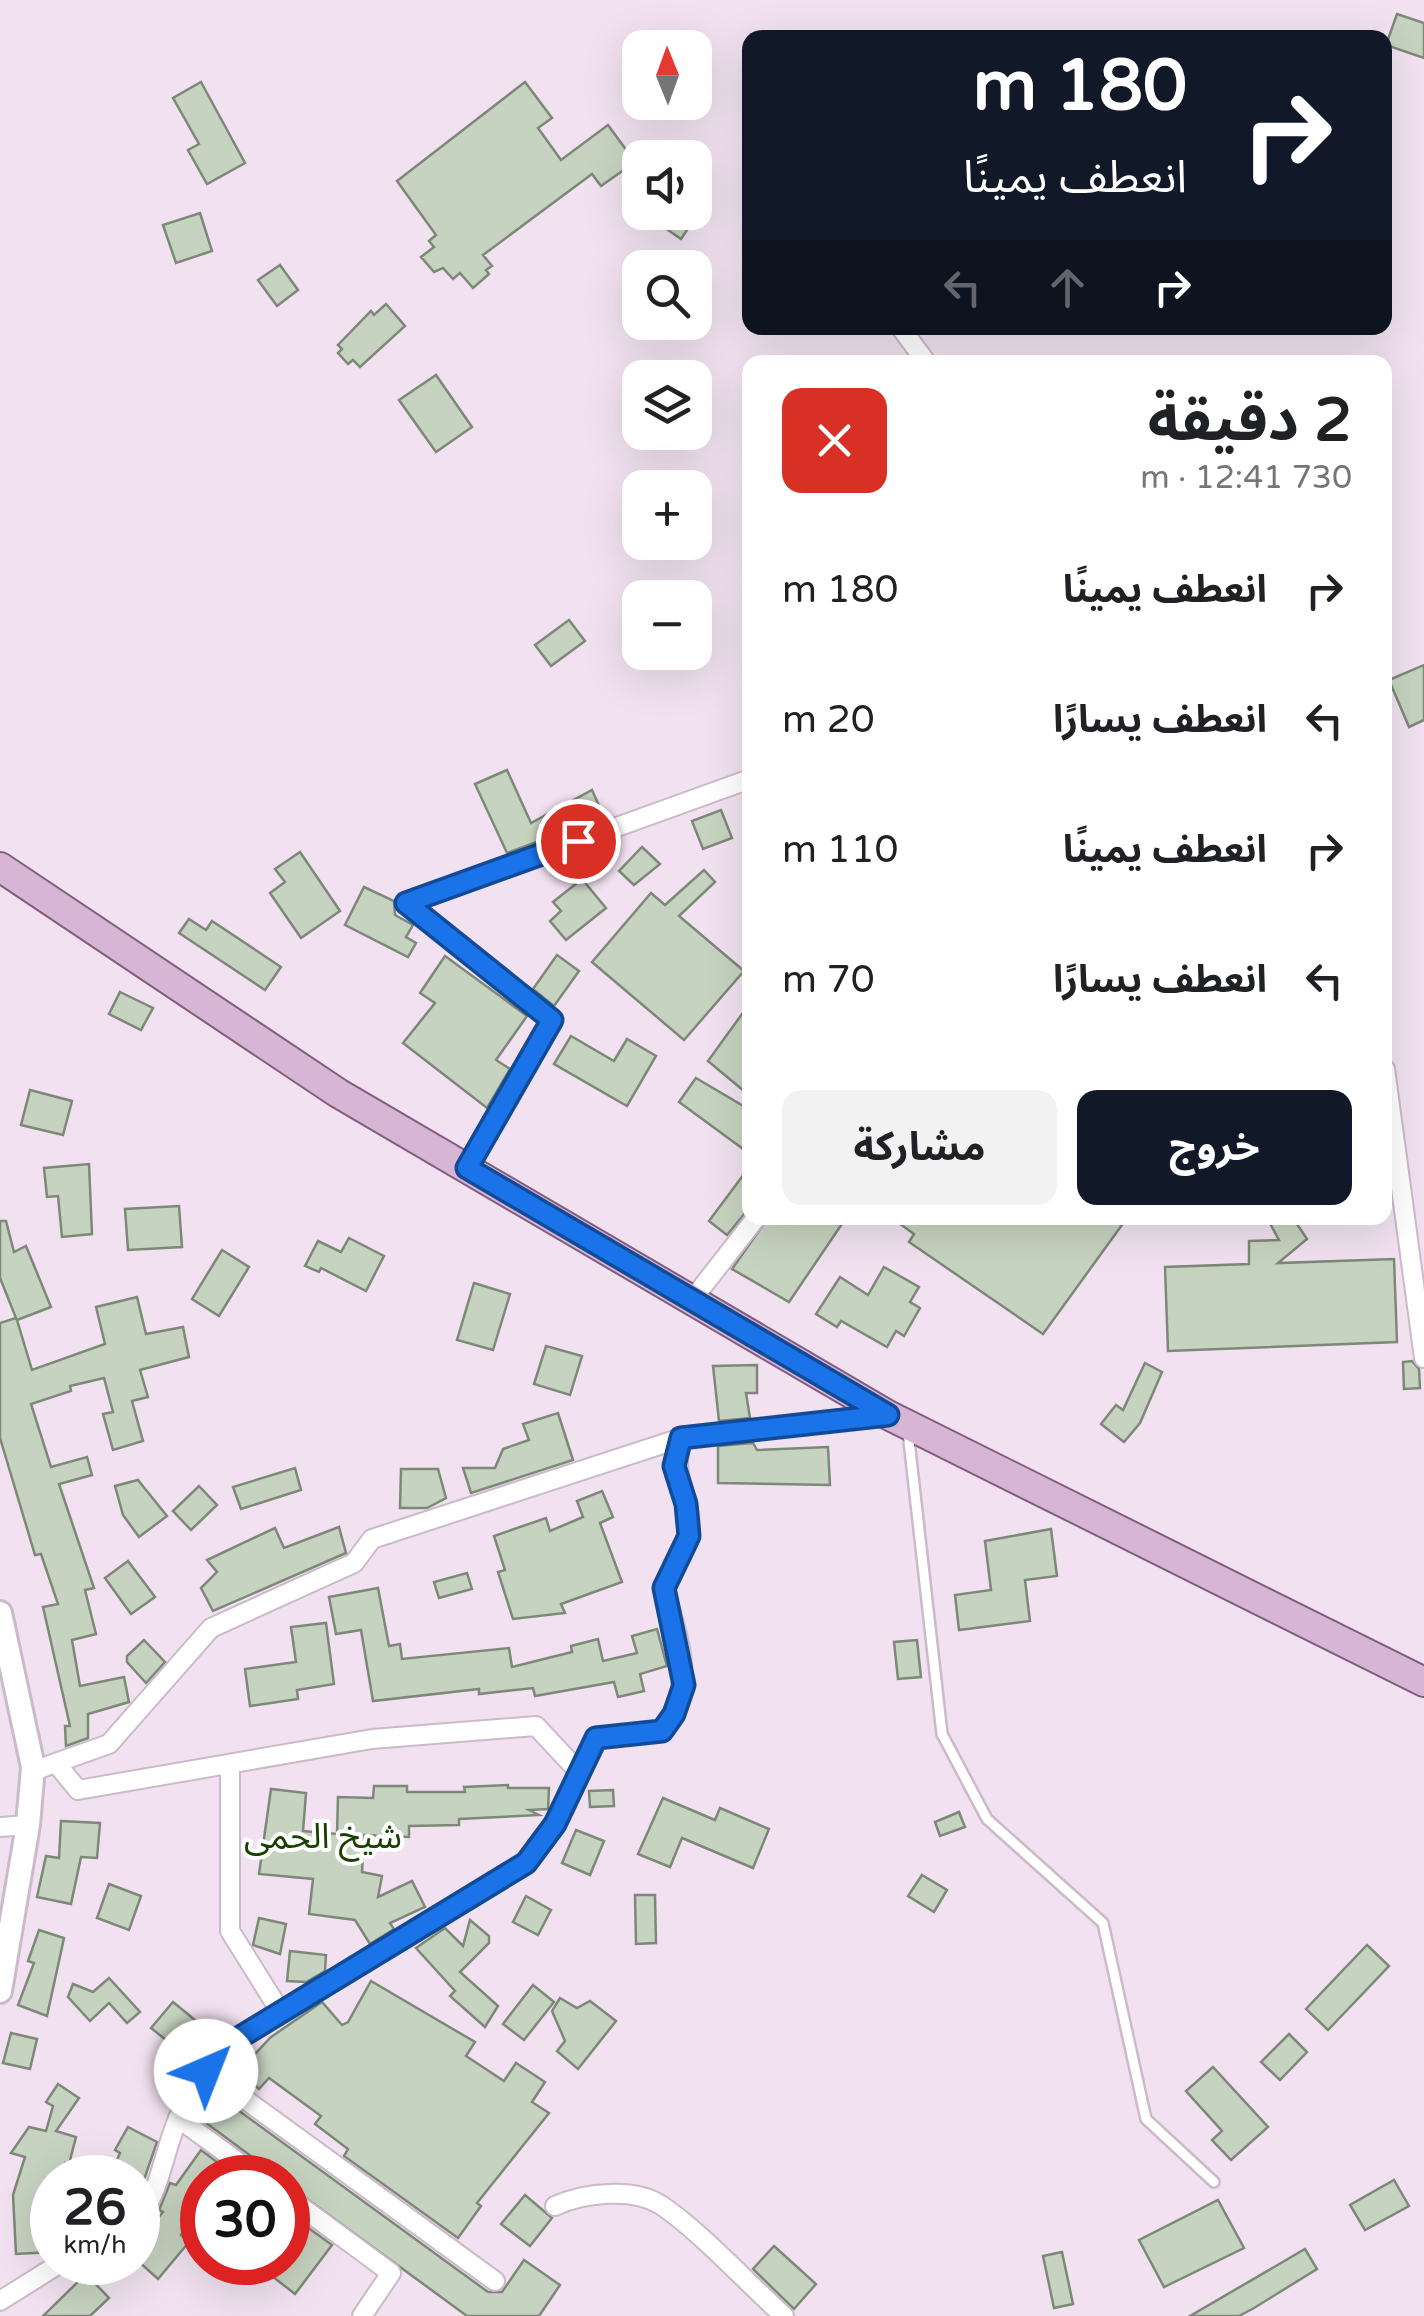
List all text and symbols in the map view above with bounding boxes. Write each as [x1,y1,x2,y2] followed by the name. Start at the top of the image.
[622,30,712,120] north arrow
[622,30,712,670] map controls
[973,45,1187,129] text: 180 m
[1222,70,1352,200] icon: right
[622,140,712,230] button: sound
[963,151,1187,205] text: انعطف يمينًا
[622,250,712,340] button: search
[935,260,990,315] icon: left
[1040,260,1095,315] icon: ahead
[1145,260,1200,315] icon: right
[622,360,712,450] button: layers
[1148,385,1352,457] text: 2 دقيقة
[782,388,887,493] button: close
[1140,459,1352,497] text: 730 m · 12:41
[622,470,712,560] button: +
[1297,563,1352,618] icon: right
[782,567,898,613] text: 180 m
[1063,567,1267,613] text: انعطف يمينًا
[622,580,712,670] button: −
[1297,693,1352,748] icon: left
[782,697,875,743] text: 20 m
[1053,697,1267,743] text: انعطف يسارًا
[536,799,621,884] pin
[551,814,606,869] icon: arrive
[1297,823,1352,878] icon: right
[782,827,898,873] text: 110 m
[1063,827,1267,873] text: انعطف يمينًا
[1297,953,1352,1008] icon: left
[782,957,875,1003] text: 70 m
[1053,957,1267,1003] text: انعطف يسارًا
[782,1090,1057,1205] button: مشاركة
[1077,1090,1352,1205] button: خروج
[244,1816,402,1862] district label: شيخ الحمى
[154,2019,258,2123] position arrow
[180,2155,310,2285] speed limit sign: 30
[64,2178,126,2238] text: 26
[64,2230,126,2260] text: km/h

